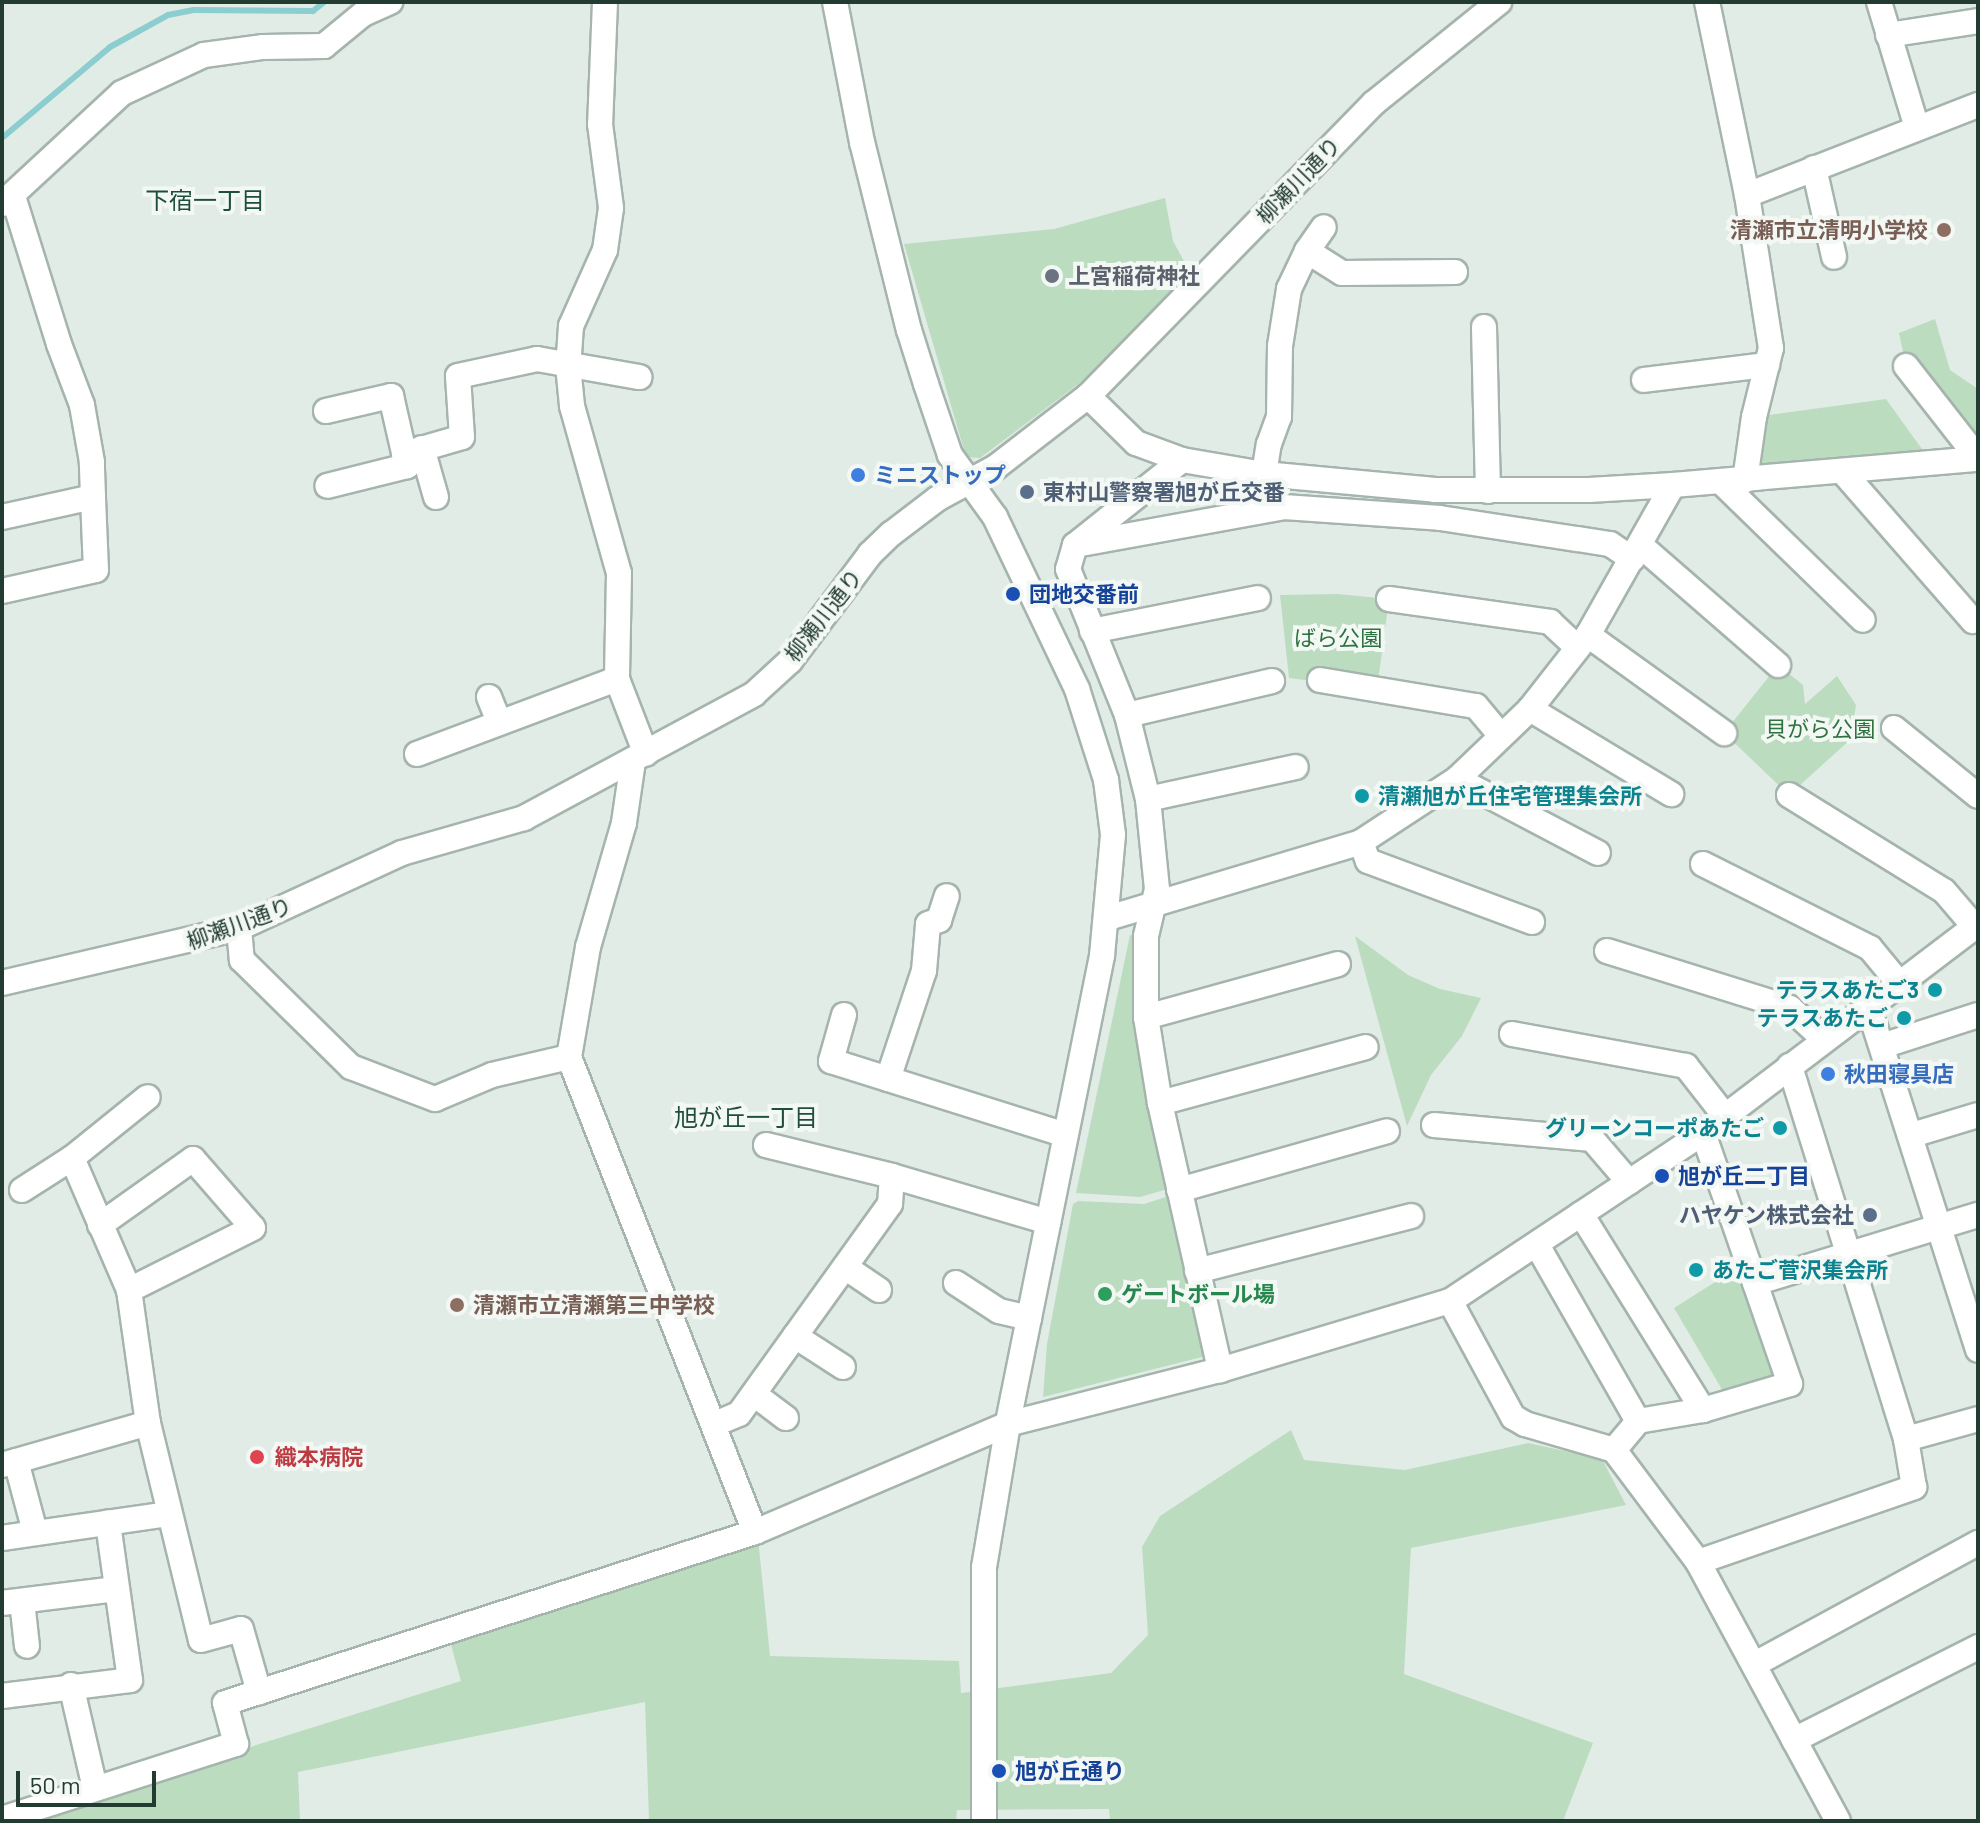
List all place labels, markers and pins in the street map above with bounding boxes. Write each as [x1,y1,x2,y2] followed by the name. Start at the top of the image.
[1730,217,1928,243] place label: 清瀬市立清明小学校
[1935,221,1953,239] marker: 清瀬市立清明小学校
[1068,263,1200,289] place label: 上宮稲荷神社
[1043,267,1061,285] marker: 上宮稲荷神社
[874,462,1006,488] place label: ミニストップ
[849,466,867,484] marker: ミニストップ
[1043,479,1285,505] place label: 東村山警察署旭が丘交番
[1018,483,1036,501] marker: 東村山警察署旭が丘交番
[1029,581,1139,607] place label: 団地交番前
[1004,585,1022,603] marker: 団地交番前
[1378,783,1642,809] place label: 清瀬旭が丘住宅管理集会所
[1353,787,1371,805] marker: 清瀬旭が丘住宅管理集会所
[1775,977,1919,1003] place label: テラスあたご3
[1926,981,1944,999] marker: テラスあたご3
[1756,1005,1888,1031] place label: テラスあたご
[1895,1009,1913,1027] marker: テラスあたご
[1844,1061,1954,1087] place label: 秋田寝具店
[1819,1065,1837,1083] marker: 秋田寝具店
[1544,1115,1764,1141] place label: グリーンコーポあたご
[1771,1119,1789,1137] marker: グリーンコーポあたご
[1678,1163,1810,1189] place label: 旭が丘二丁目
[1653,1167,1671,1185] marker: 旭が丘二丁目
[1678,1202,1854,1228] place label: ハヤケン株式会社
[1861,1206,1879,1224] marker: ハヤケン株式会社
[1712,1257,1888,1283] place label: あたご菅沢集会所
[1687,1261,1705,1279] marker: あたご菅沢集会所
[1121,1281,1275,1307] place label: ゲートボール場
[1096,1285,1114,1303] marker: ゲートボール場
[473,1292,715,1318] place label: 清瀬市立清瀬第三中学校
[448,1296,466,1314] marker: 清瀬市立清瀬第三中学校
[275,1444,363,1470] place label: 織本病院
[246,1446,268,1468] marker: 織本病院
[1015,1758,1125,1784] place label: 旭が丘通り
[990,1762,1008,1780] marker: 旭が丘通り

